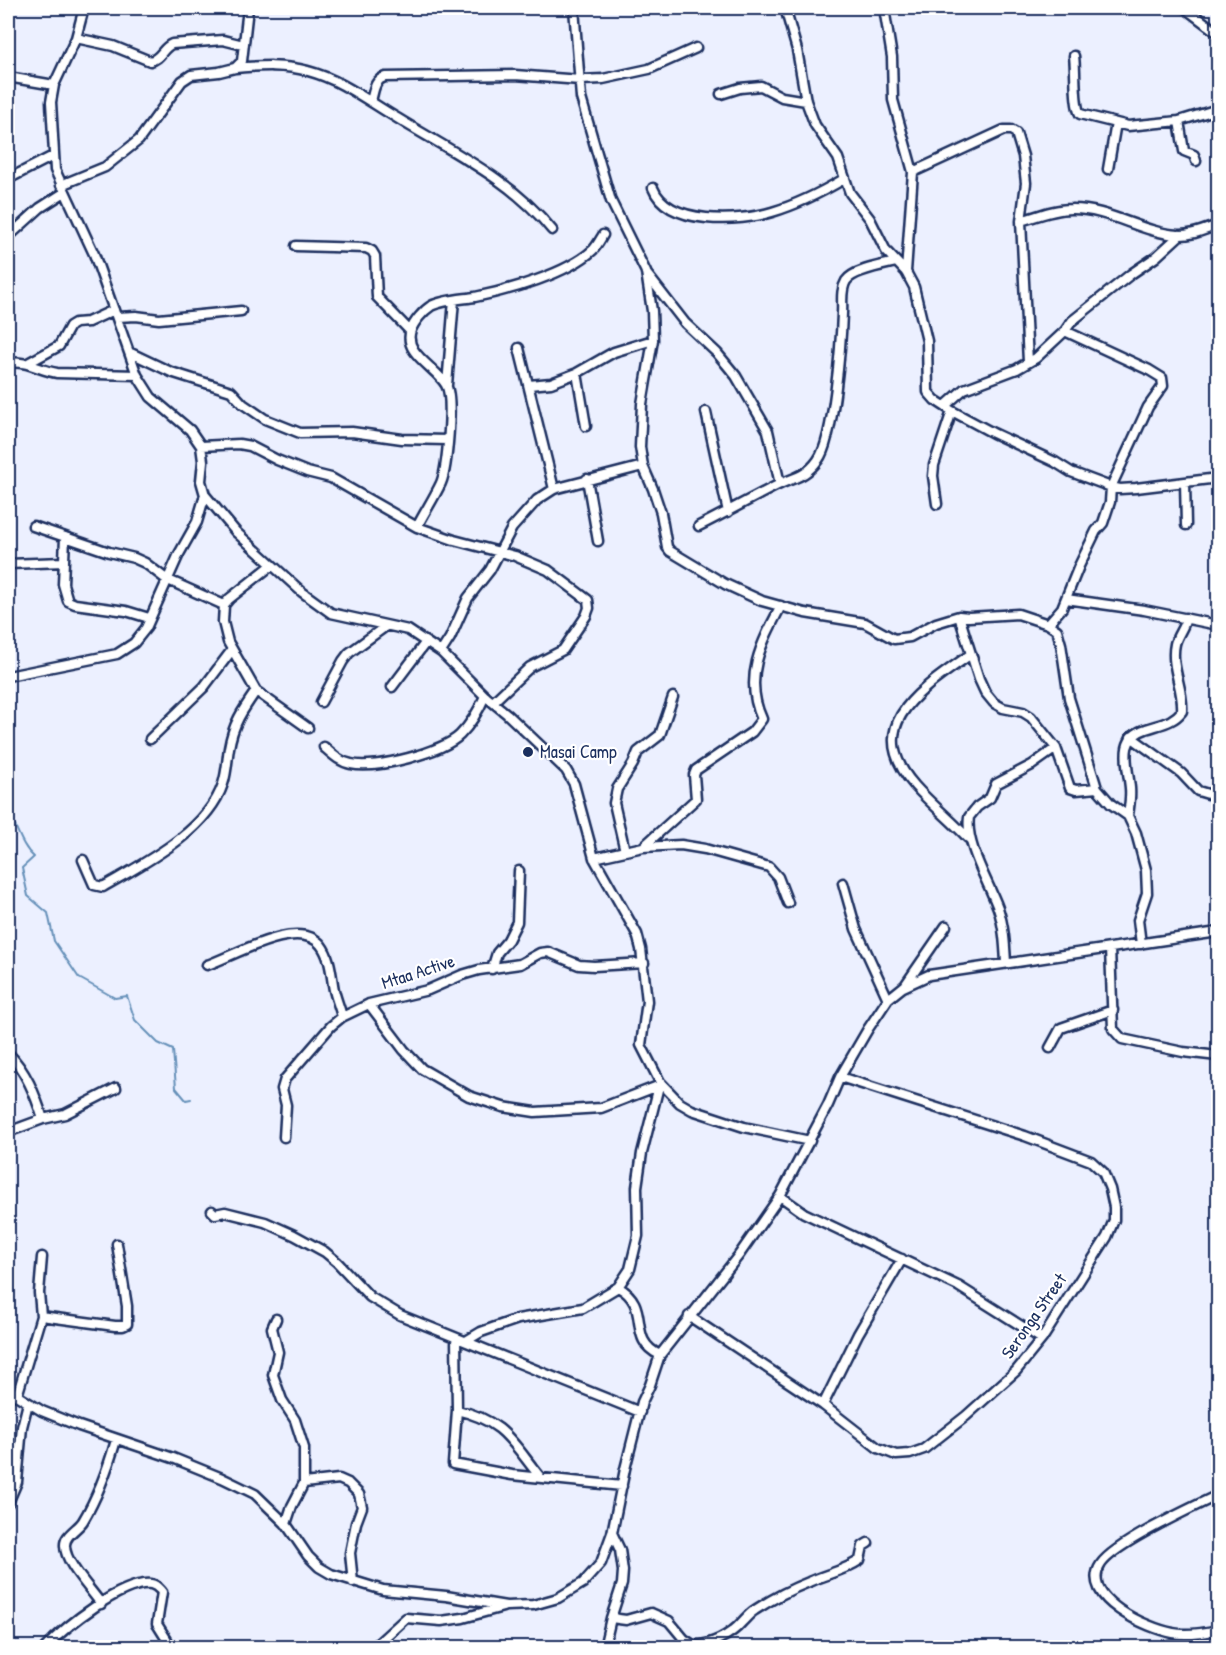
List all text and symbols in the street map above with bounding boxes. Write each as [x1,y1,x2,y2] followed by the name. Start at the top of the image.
[540,739,617,764] place label: Masai Camp
[521,745,535,759] marker: Masai Camp
[378,948,458,995] street label: Mtaa Active
[995,1267,1073,1363] street label: Seronga Street

